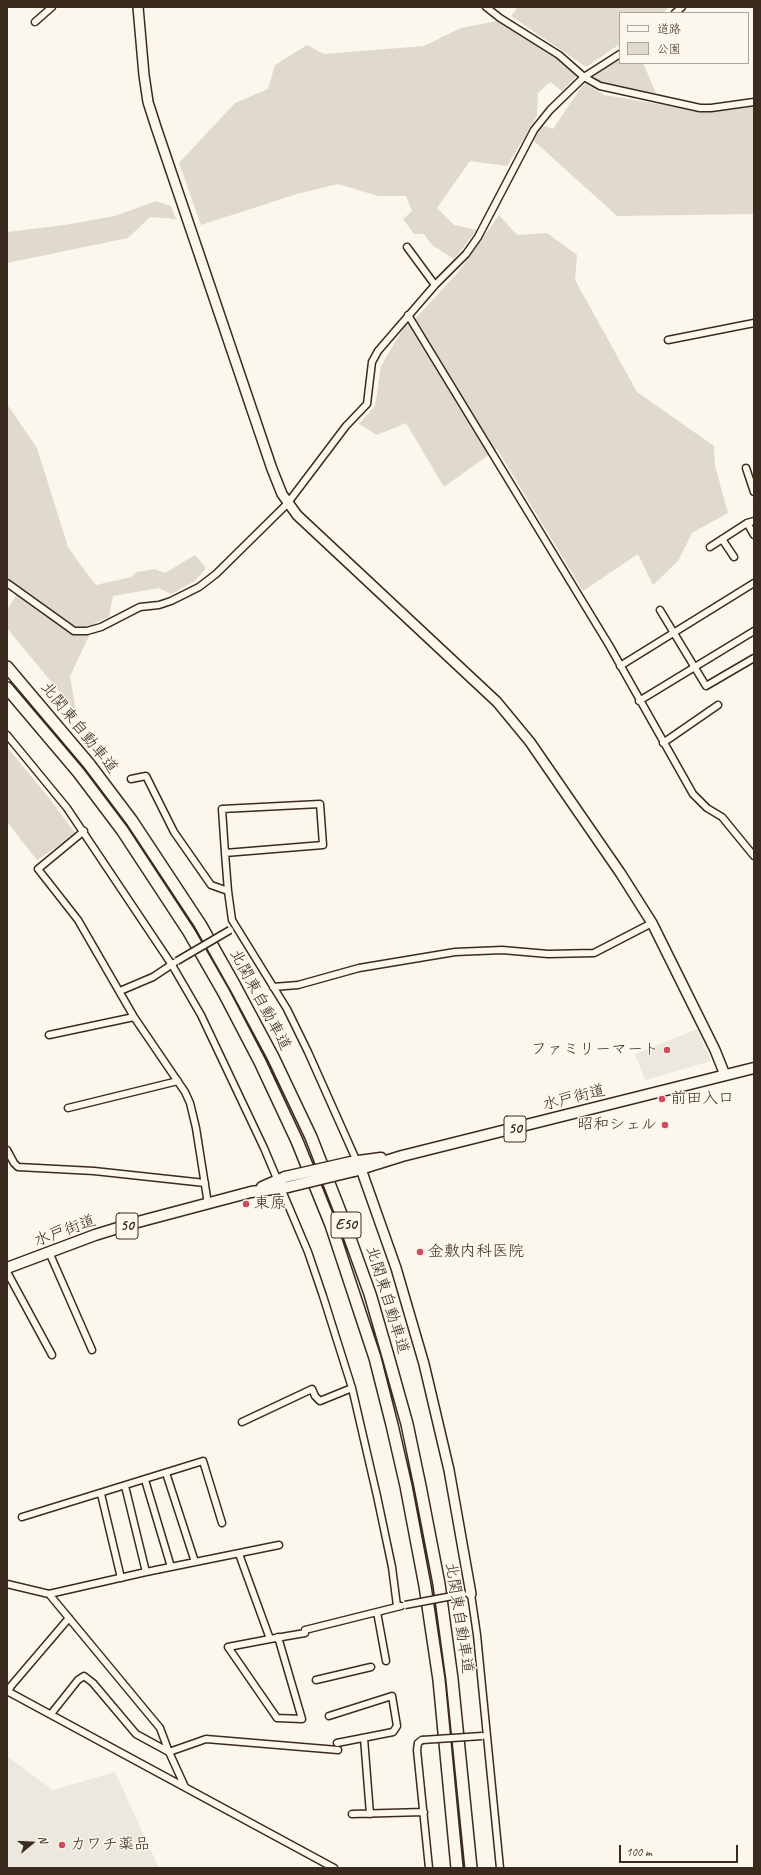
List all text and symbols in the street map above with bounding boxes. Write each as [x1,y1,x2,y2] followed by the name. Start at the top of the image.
[619,12,749,64] legend
[657,21,681,37] text: 道路
[657,41,681,57] text: 公園
[36,678,122,778] street label: 北関東自動車道
[225,946,295,1054] street label: 北関東自動車道
[531,1040,659,1060] place label: ファミリーマート
[662,1045,672,1055] marker: ファミリーマート
[541,1081,607,1115] street label: 水戸街道
[670,1089,734,1109] place label: 前田入口
[657,1094,667,1104] marker: 前田入口
[577,1115,657,1135] place label: 昭和シェル
[504,1116,526,1142] road number: 50
[660,1120,670,1130] marker: 昭和シェル
[254,1194,286,1214] place label: 東原
[241,1199,251,1209] marker: 東原
[32,1211,98,1251] street label: 水戸街道
[331,1212,361,1238] road number: E50
[116,1213,138,1239] road number: 50
[428,1242,524,1262] place label: 金敷内科医院
[361,1244,413,1356] street label: 北関東自動車道
[415,1247,425,1257] marker: 金敷内科医院
[441,1561,477,1675] street label: 北関東自動車道
[12,1823,52,1863] north arrow
[36,1834,51,1845] text: N
[70,1835,150,1855] place label: カワチ薬品
[621,1837,740,1863] scale bar
[57,1840,67,1850] marker: カワチ薬品
[626,1844,652,1860] text: 100 m

